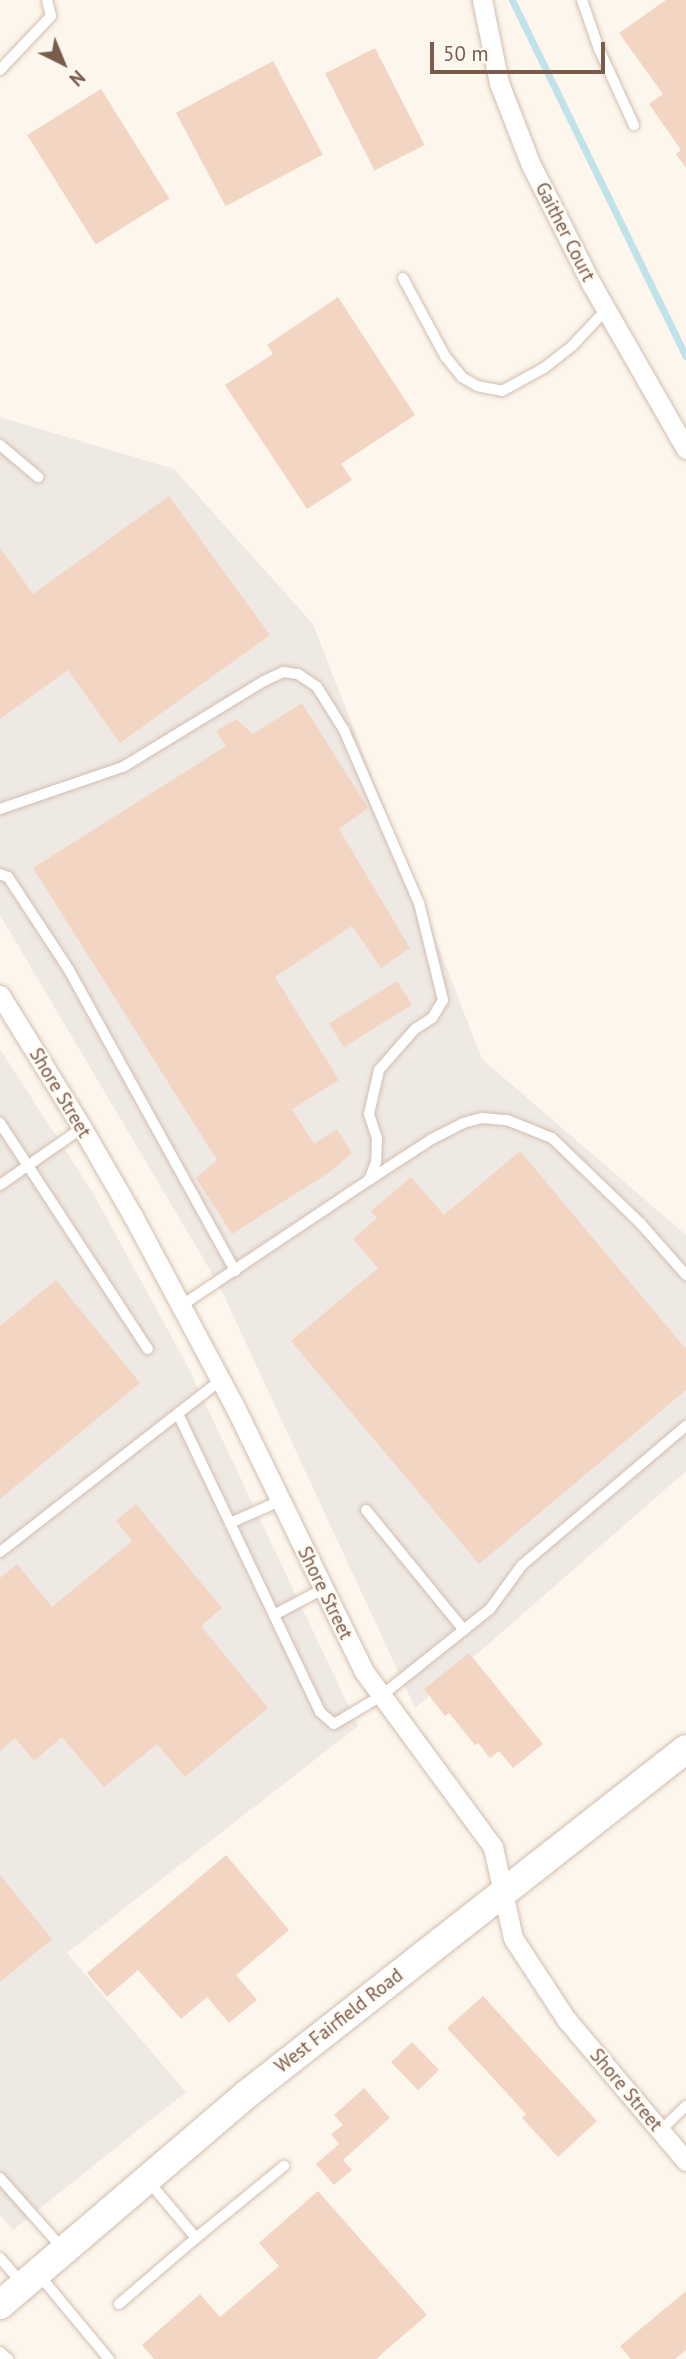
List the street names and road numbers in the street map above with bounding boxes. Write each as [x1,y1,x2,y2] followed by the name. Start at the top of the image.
[530,179,600,285] street label: Gaither Court
[24,1044,96,1142] street label: Shore Street
[293,1543,357,1643] street label: Shore Street
[271,1964,407,2078] street label: West Fairfield Road
[585,2044,667,2136] street label: Shore Street

